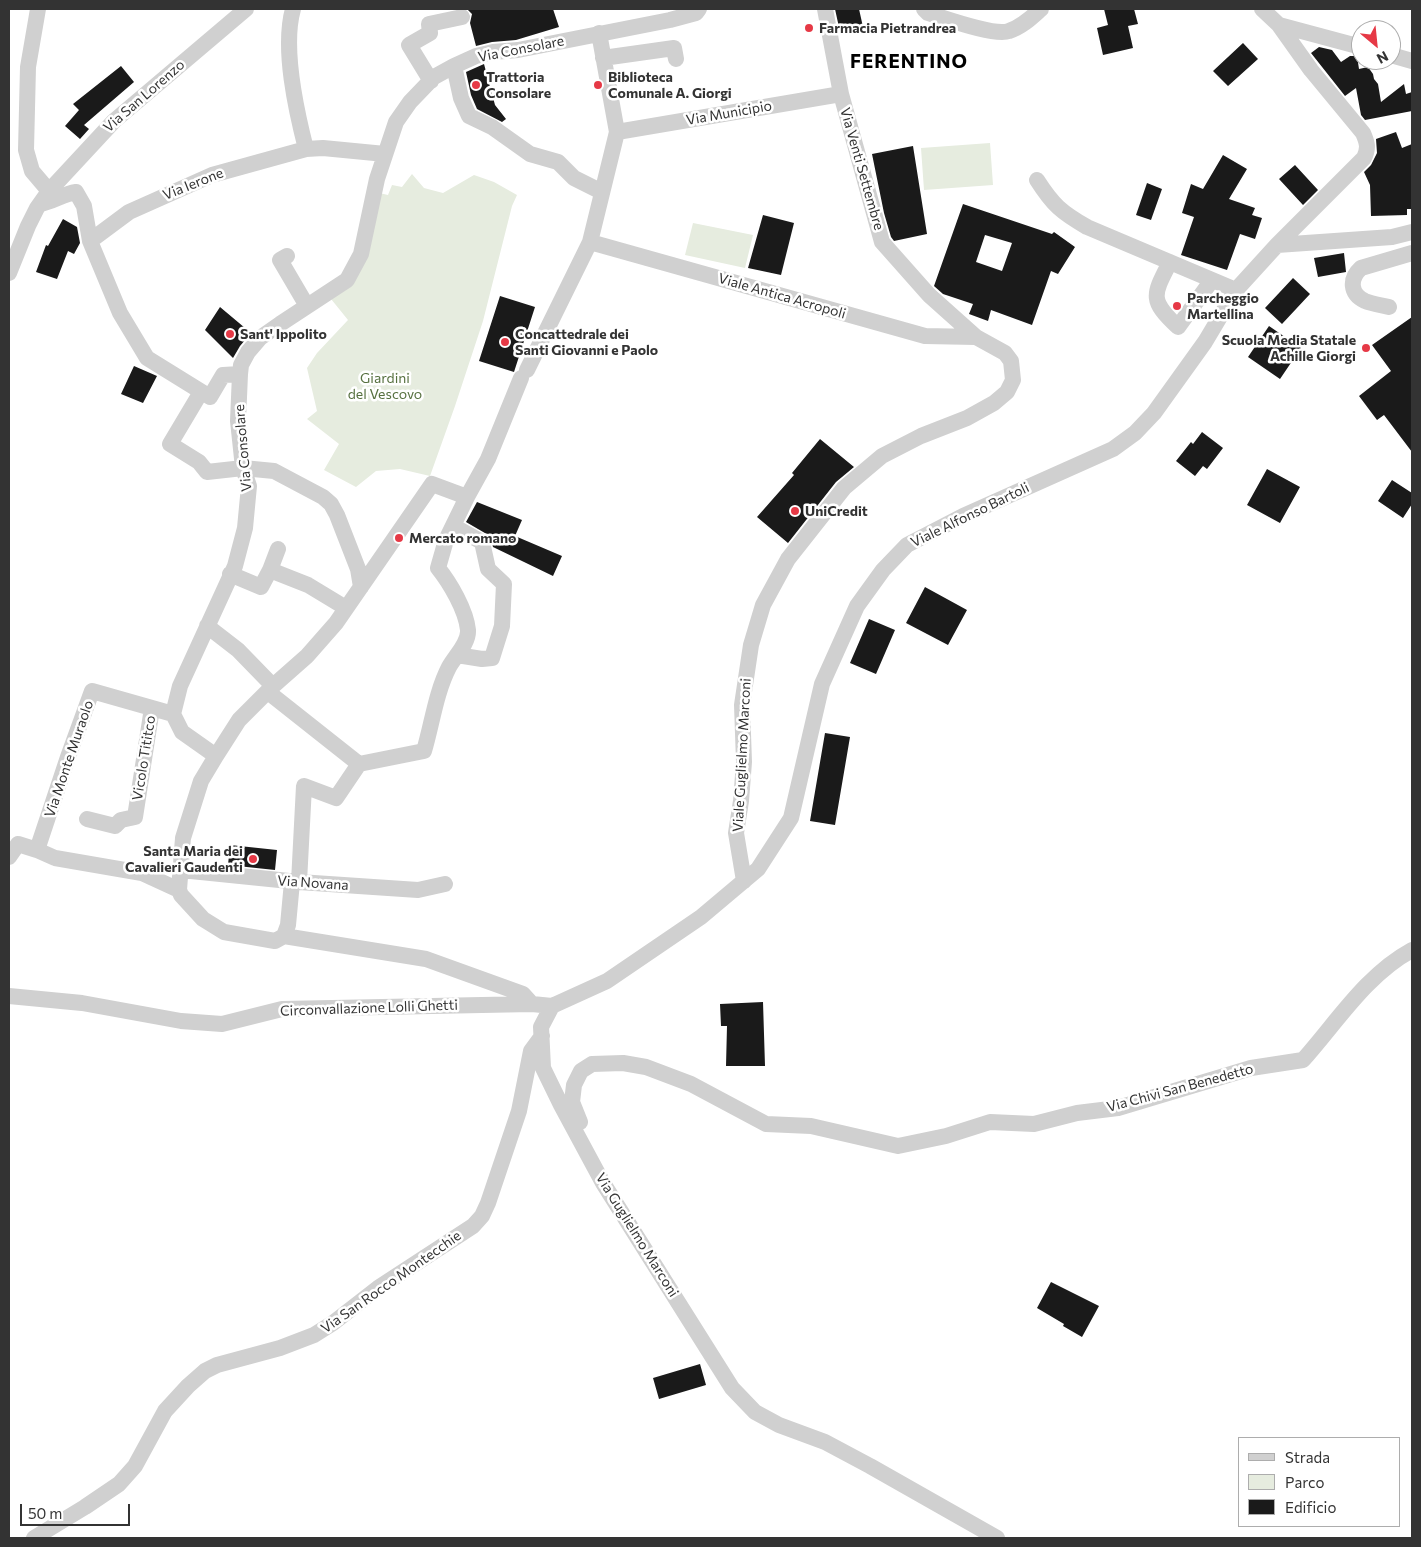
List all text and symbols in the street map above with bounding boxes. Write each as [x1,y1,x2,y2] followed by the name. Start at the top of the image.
[819,20,956,36] place label: Farmacia Pietrandrea
[1351,20,1401,70] north arrow
[803,22,815,34] marker: Farmacia Pietrandrea
[476,32,566,66] street label: Via Consolare
[1374,48,1391,68] text: N
[849,51,969,73] district label: FERENTINO
[100,56,188,136] street label: Via San Lorenzo
[486,69,551,102] place label: Trattoria Consolare
[608,69,732,102] place label: Biblioteca Comunale A. Giorgi
[470,79,482,91] marker: Trattoria Consolare
[592,79,604,91] marker: Biblioteca Comunale A. Giorgi
[685,97,773,129] street label: Via Municipio
[836,106,888,232] street label: Via Venti Settembre
[160,164,226,204] street label: Via Ierone
[716,270,848,322] street label: Viale Antica Acropoli
[1187,290,1259,322] place label: Parcheggio Martellina
[1171,300,1183,312] marker: Parcheggio Martellina
[240,326,327,342] place label: Sant' Ippolito
[515,326,658,358] place label: Concattedrale dei Santi Giovanni e Paolo
[224,328,236,340] marker: Sant' Ippolito
[1222,332,1356,364] place label: Scuola Media Statale Achille Giorgi
[499,336,511,348] marker: Concattedrale dei Santi Giovanni e Paolo
[1360,342,1372,354] marker: Scuola Media Statale Achille Giorgi
[348,370,422,402] park label: Giardini del Vescovo
[231,404,255,492] street label: Via Consolare
[908,479,1032,551] street label: Viale Alfonso Bartoli
[805,503,868,519] place label: UniCredit
[789,505,801,517] marker: UniCredit
[409,530,516,546] place label: Mercato romano
[393,532,405,544] marker: Mercato romano
[730,678,754,832] street label: Viale Guglielmo Marconi
[41,698,97,820] street label: Via Monte Muraolo
[129,714,159,802] street label: Vicolo Tititco
[125,843,243,876] place label: Santa Maria dei Cavalieri Gaudenti
[247,853,259,865] marker: Santa Maria dei Cavalieri Gaudenti
[277,872,349,894] street label: Via Novana
[280,997,458,1019] street label: Circonvallazione Lolli Ghetti
[1105,1060,1255,1116] street label: Via Chivi San Benedetto
[592,1170,682,1300] street label: Via Guglielmo Marconi
[318,1227,464,1337] street label: Via San Rocco Montecchie
[1238,1437,1401,1527] legend
[1285,1448,1330,1466] text: Strada
[1285,1473,1324,1491] text: Parco
[22,1494,132,1526] scale bar
[1285,1498,1336,1516] text: Edificio
[28,1504,62,1522] text: 50 m

